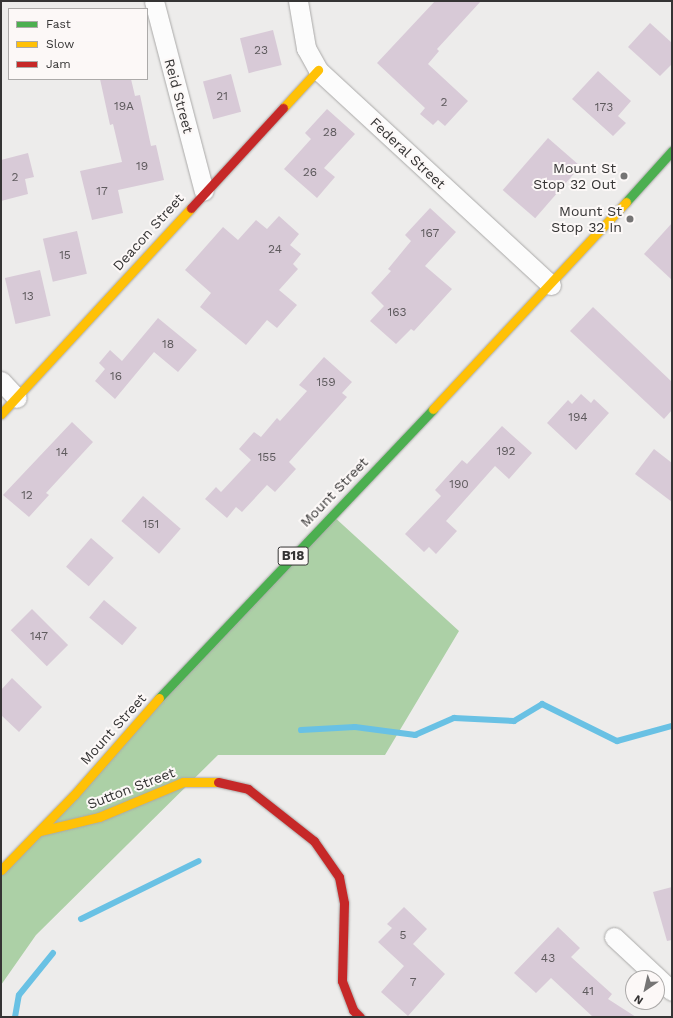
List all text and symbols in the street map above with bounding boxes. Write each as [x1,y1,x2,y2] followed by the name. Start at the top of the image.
[8,8,148,80] legend
[46,17,71,31] text: Fast
[46,37,74,51] text: Slow
[254,44,268,58] house number: 23
[46,57,71,71] text: Jam
[161,57,197,135] street label: Reid Street
[216,90,228,104] house number: 21
[441,96,447,110] house number: 2
[114,100,134,114] house number: 19A
[595,101,613,115] house number: 173
[367,114,449,192] street label: Federal Street
[323,126,337,140] house number: 28
[136,160,148,174] house number: 19
[533,160,616,192] place label: Mount St Stop 32 Out
[303,166,317,180] house number: 26
[12,171,18,185] house number: 2
[619,171,629,181] marker: Mount St Stop 32 Out
[96,185,108,199] house number: 17
[109,190,187,274] street label: Deacon Street
[551,203,622,236] place label: Mount St Stop 32 In
[625,214,635,224] marker: Mount St Stop 32 In
[421,227,439,241] house number: 167
[268,243,282,257] house number: 24
[59,249,71,263] house number: 15
[22,290,34,304] house number: 13
[388,306,406,320] house number: 163
[162,338,174,352] house number: 18
[110,370,122,384] house number: 16
[316,376,336,390] house number: 159
[568,411,588,425] house number: 194
[496,445,516,459] house number: 192
[56,446,68,460] house number: 14
[258,451,276,465] house number: 155
[297,454,371,530] street label: Mount Street
[449,478,469,492] house number: 190
[21,489,33,503] house number: 12
[143,518,159,532] house number: 151
[277,545,309,567] road number: B18
[30,630,48,644] house number: 147
[77,690,149,768] street label: Mount Street
[85,764,177,812] street label: Sutton Street
[400,929,406,943] house number: 5
[541,952,555,966] house number: 43
[625,970,665,1010] north arrow
[410,976,416,990] house number: 7
[582,985,594,999] house number: 41
[632,992,646,1007] text: N

